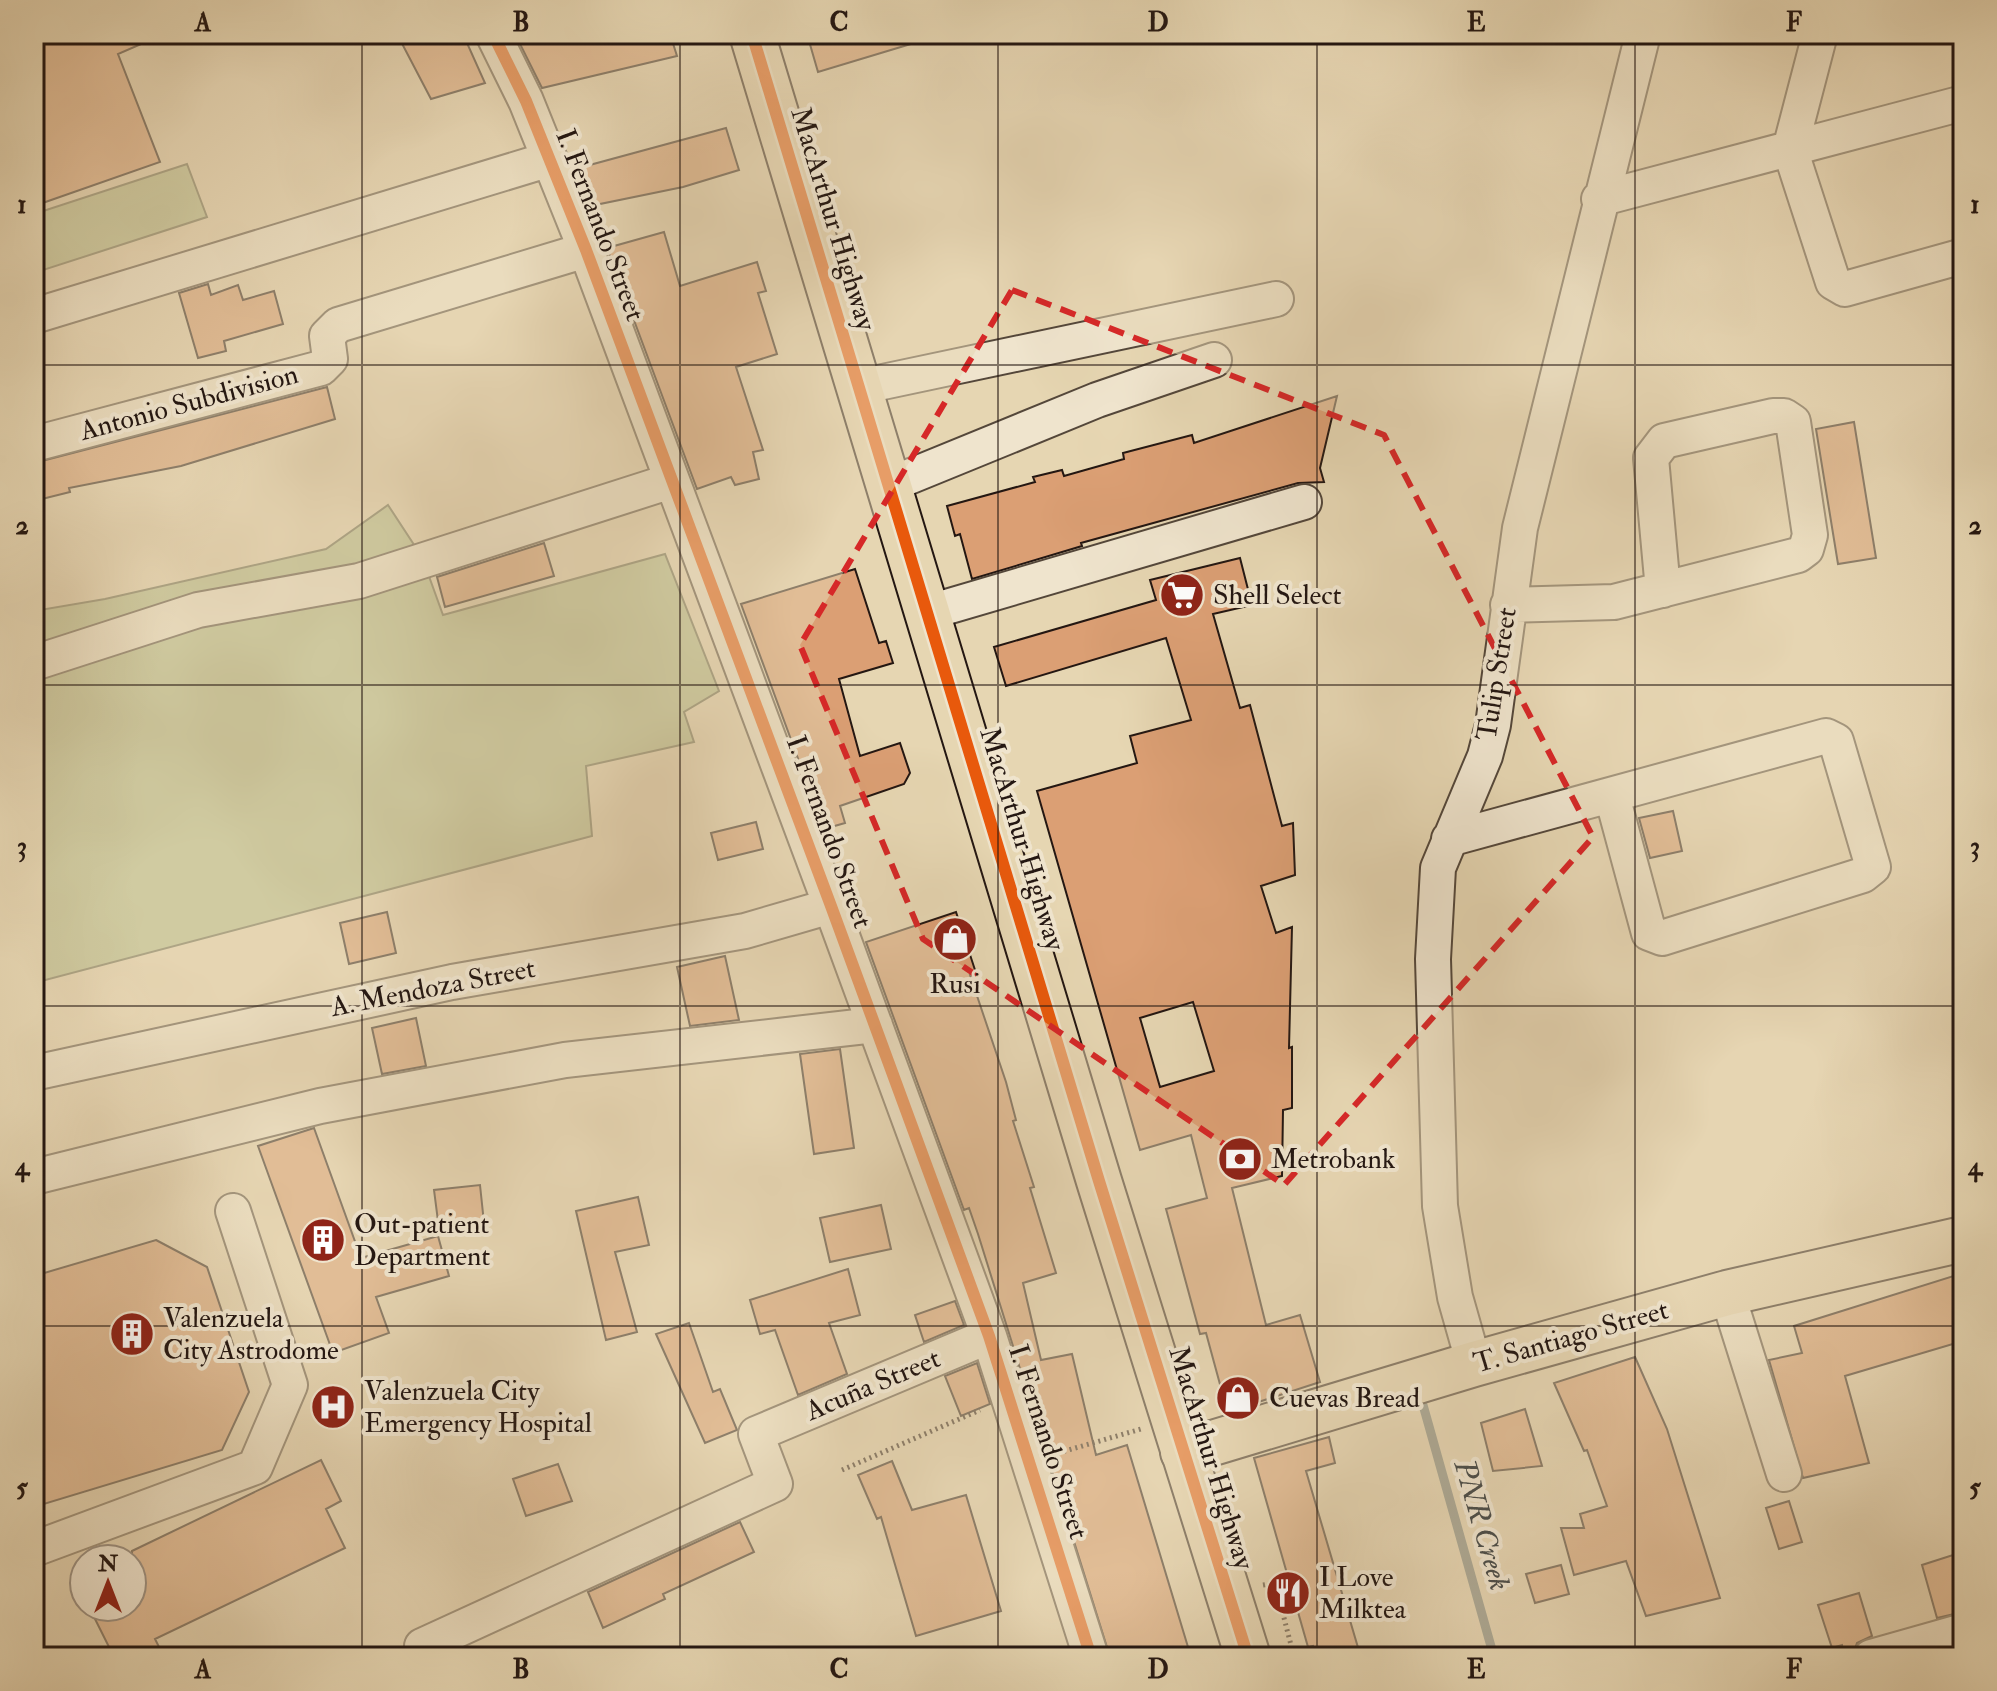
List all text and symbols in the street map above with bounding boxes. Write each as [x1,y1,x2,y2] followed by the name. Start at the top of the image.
[194,7,212,39] text: A
[512,7,530,39] text: B
[829,7,849,39] text: C
[1147,7,1169,39] text: D
[1467,7,1486,39] text: E
[1786,7,1803,39] text: F
[782,103,884,335] street label: MacArthur Highway
[547,124,653,326] street label: I. Fernando Street
[17,189,27,221] text: 1
[1970,189,1980,221] text: 1
[75,357,302,449] street label: Antonio Subdivision
[15,510,29,542] text: 2
[1968,510,1982,542] text: 2
[1158,571,1206,619] supermarket icon: Shell Select
[1213,578,1342,613] place label: Shell Select
[1469,605,1525,743] street label: Tulip Street
[971,723,1073,955] street label: MacArthur Highway
[778,731,880,933] street label: I. Fernando Street
[17,831,27,863] text: 3
[1970,831,1980,863] text: 3
[931,915,979,963] shop icon: Rusi
[327,951,538,1025] street label: A. Mendoza Street
[929,967,981,1002] place label: Rusi
[1216,1135,1264,1183] bank icon: Metrobank
[1271,1142,1396,1177] place label: Metrobank
[14,1151,31,1183] text: 4
[1967,1151,1984,1183] text: 4
[354,1207,490,1274] place label: Out-patient Department
[299,1216,347,1264] building icon: Out-patient Department
[1470,1293,1672,1381] street label: T. Santiago Street
[163,1301,339,1368] place label: Valenzuela City Astrodome
[108,1310,156,1358] building icon: Valenzuela City Astrodome
[1000,1340,1096,1544] street label: I. Fernando Street
[799,1341,946,1429] street label: Acuña Street
[1160,1342,1262,1574] street label: MacArthur Highway
[364,1374,592,1441] place label: Valenzuela City Emergency Hospital
[1214,1374,1262,1422] shop icon: Cuevas Bread
[1269,1381,1420,1416] place label: Cuevas Bread
[309,1383,357,1431] hospital icon: Valenzuela City Emergency Hospital
[1445,1454,1518,1595] water label: PNR Creek
[16,1472,28,1504] text: 5
[1969,1472,1981,1504] text: 5
[68,1543,148,1623] north arrow
[97,1550,118,1578] text: N
[1319,1560,1407,1627] place label: I Love Milktea
[1264,1569,1312,1617] restaurant icon: I Love Milktea
[194,1654,212,1686] text: A
[512,1654,530,1686] text: B
[829,1654,849,1686] text: C
[1147,1654,1169,1686] text: D
[1467,1654,1486,1686] text: E
[1786,1654,1803,1686] text: F

